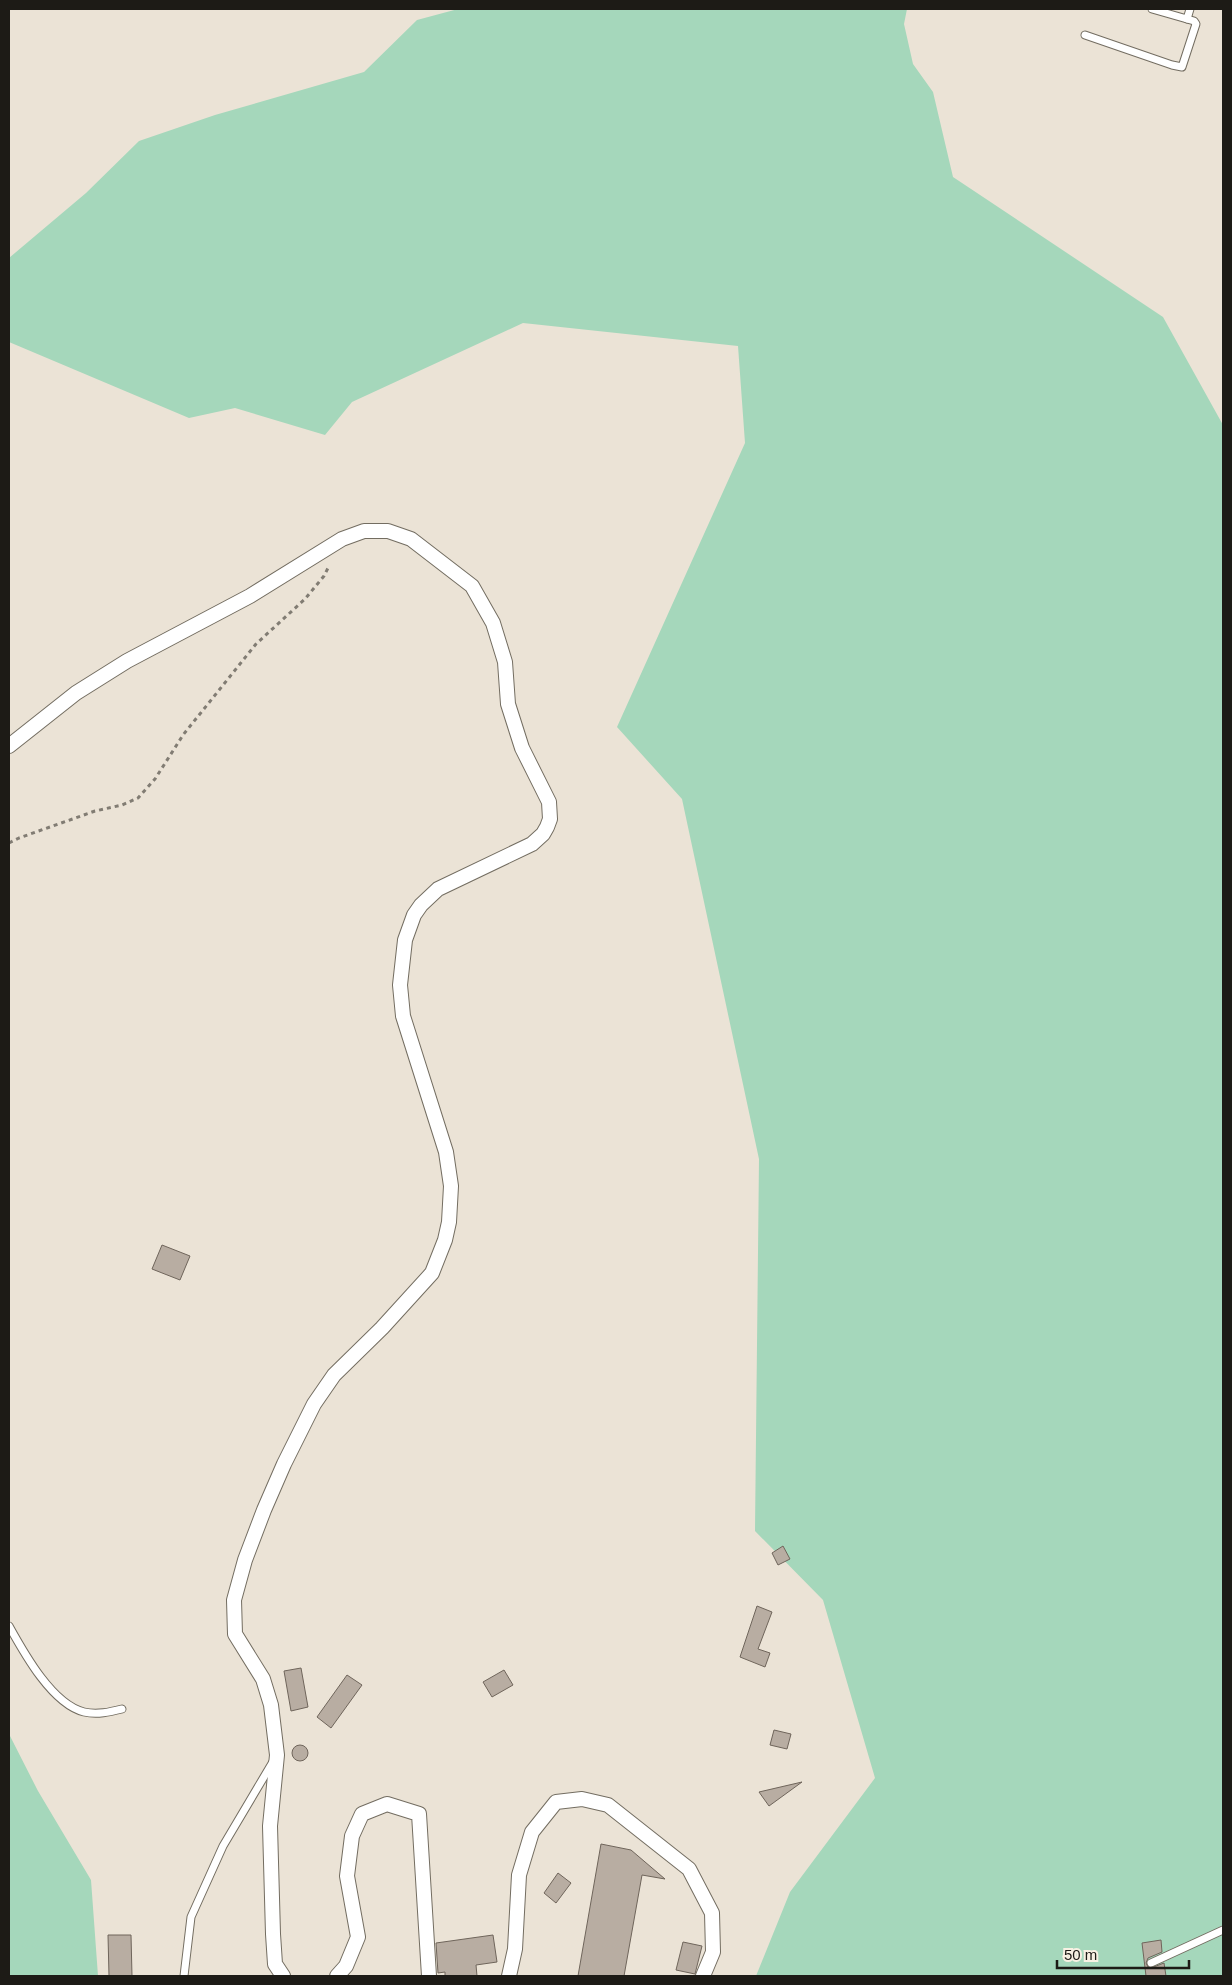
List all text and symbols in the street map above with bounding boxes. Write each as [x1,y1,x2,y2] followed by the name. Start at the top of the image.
[1057,1938,1190,1970] scale bar
[1064,1946,1097,1963] text: 50 m

